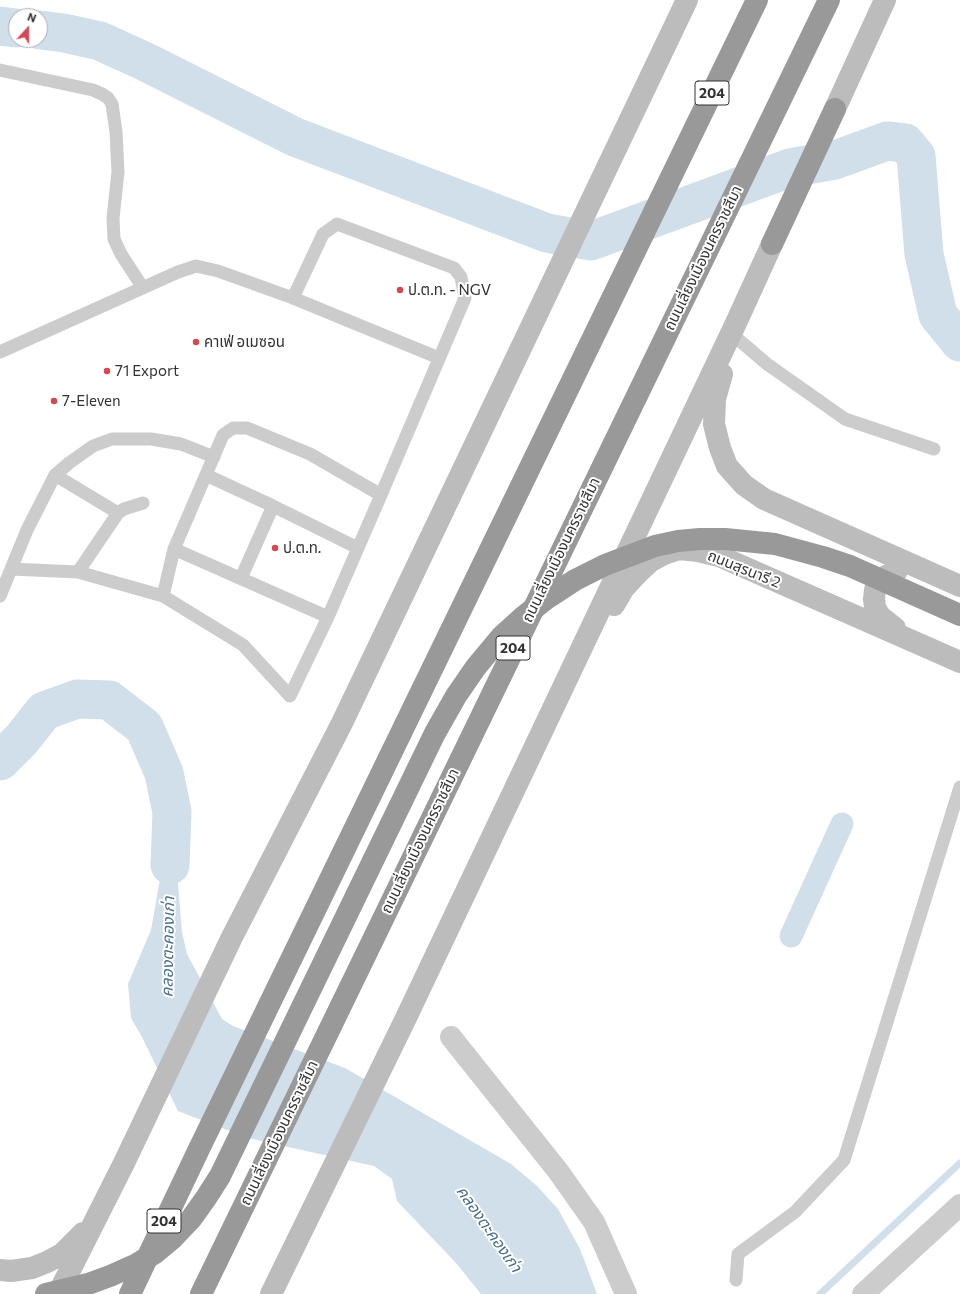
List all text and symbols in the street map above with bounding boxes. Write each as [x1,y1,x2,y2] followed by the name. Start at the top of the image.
[8,8,48,48] north arrow
[26,10,38,25] text: N
[695,81,729,105] road number: 204
[660,183,746,333] street label: ถนนเลี่ยงเมืองนครราชสีมา
[408,281,491,299] place label: ป.ต.ท. - NGV
[395,285,405,295] marker: ป.ต.ท. - NGV
[204,333,285,351] place label: คาเฟ่ อเมซอน
[191,337,201,347] marker: คาเฟ่ อเมซอน
[115,362,179,380] place label: 71 Export
[102,366,112,376] marker: 71 Export
[62,392,121,410] place label: 7-Eleven
[49,396,59,406] marker: 7-Eleven
[518,475,604,625] street label: ถนนเลี่ยงเมืองนครราชสีมา
[283,539,321,557] place label: ป.ต.ท.
[270,543,280,553] marker: ป.ต.ท.
[705,546,783,592] street label: ถนนสุรนารี 2
[496,636,530,660] road number: 204
[377,766,463,916] street label: ถนนเลี่ยงเมืองนครราชสีมา
[158,896,178,998] water label: คลองตะคองเก่า
[236,1058,322,1208] street label: ถนนเลี่ยงเมืองนครราชสีมา
[452,1182,526,1276] water label: คลองตะคองเก่า
[147,1209,181,1233] road number: 204

